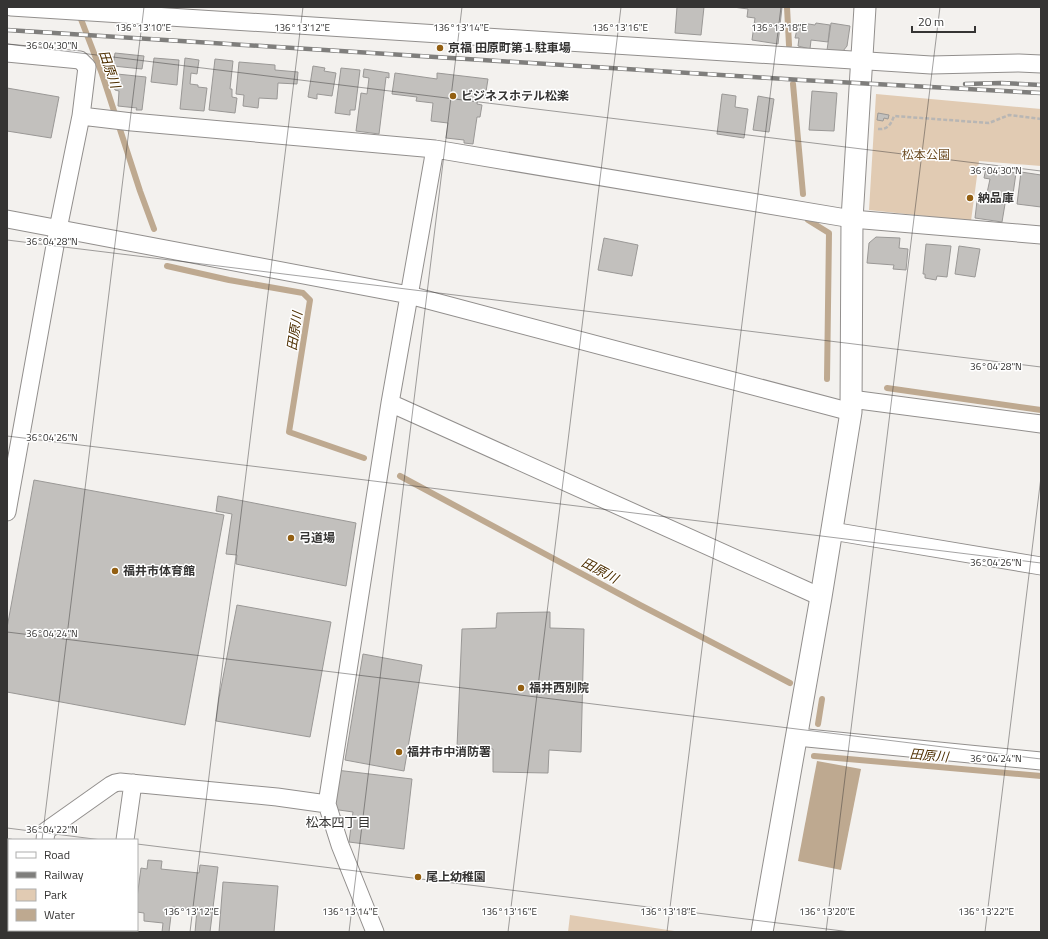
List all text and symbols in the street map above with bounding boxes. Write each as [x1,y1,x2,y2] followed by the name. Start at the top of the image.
[912,8,975,34] scale bar
[918,12,944,31] text: 20 m
[115,20,172,35] text: 136°13'10"E
[274,20,331,35] text: 136°13'12"E
[433,20,490,35] text: 136°13'14"E
[592,20,649,35] text: 136°13'16"E
[751,20,808,35] text: 136°13'18"E
[26,38,78,53] text: 36°04'30"N
[448,38,571,57] place label: 京福 田原町第１駐車場
[435,43,445,53] marker: 京福 田原町第１駐車場
[94,47,126,93] water label: 田原川
[461,86,569,105] place label: ビジネスホテル松楽
[448,91,458,101] marker: ビジネスホテル松楽
[902,145,950,164] park label: 松本公園
[970,163,1022,178] text: 36°04'30"N
[978,188,1014,207] place label: 納品庫
[965,193,975,203] marker: 納品庫
[26,234,78,249] text: 36°04'28"N
[281,308,307,352] water label: 田原川
[970,359,1022,374] text: 36°04'28"N
[26,430,78,445] text: 36°04'26"N
[299,528,335,547] place label: 弓道場
[286,533,296,543] marker: 弓道場
[578,552,624,589] water label: 田原川
[970,555,1022,570] text: 36°04'26"N
[123,561,195,580] place label: 福井市体育館
[110,566,120,576] marker: 福井市体育館
[26,626,78,641] text: 36°04'24"N
[529,678,589,697] place label: 福井西別院
[516,683,526,693] marker: 福井西別院
[407,742,491,761] place label: 福井市中消防署
[909,743,951,767] water label: 田原川
[394,747,404,757] marker: 福井市中消防署
[970,751,1022,766] text: 36°04'24"N
[305,812,371,832] district label: 松本四丁目
[26,822,78,837] text: 36°04'22"N
[8,839,138,931] legend
[44,845,70,864] text: Road
[44,865,84,884] text: Railway
[426,867,486,886] place label: 尾上幼稚園
[413,872,423,882] marker: 尾上幼稚園
[44,885,67,904] text: Park
[163,904,220,919] text: 136°13'12"E
[322,904,379,919] text: 136°13'14"E
[481,904,538,919] text: 136°13'16"E
[640,904,697,919] text: 136°13'18"E
[799,904,856,919] text: 136°13'20"E
[958,904,1015,919] text: 136°13'22"E
[44,905,75,924] text: Water

